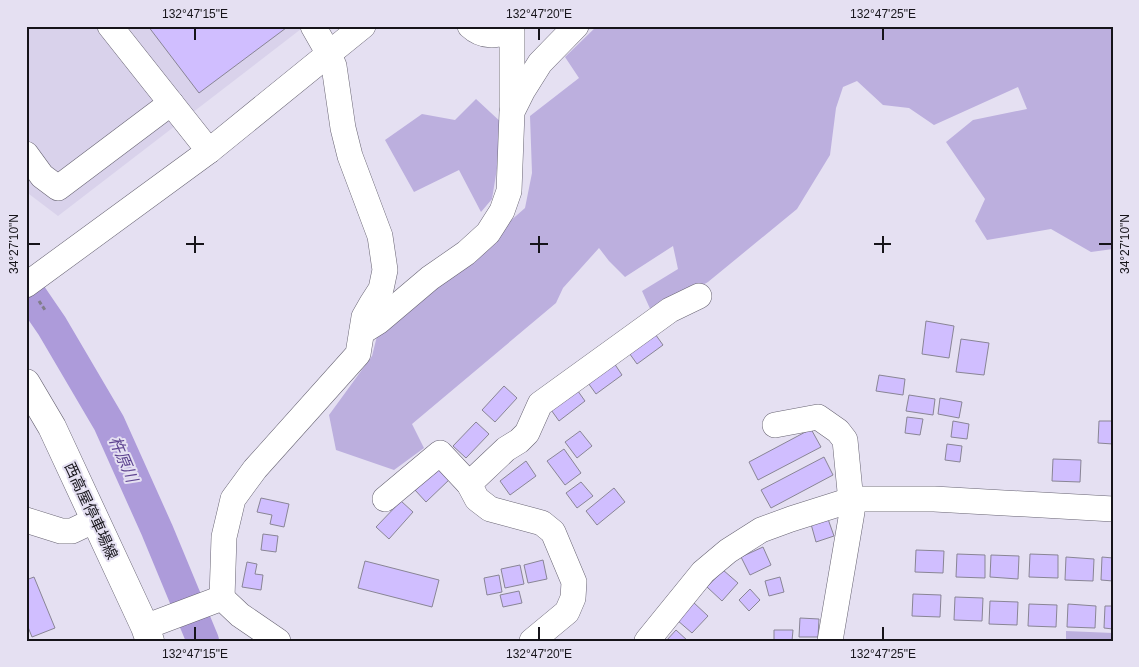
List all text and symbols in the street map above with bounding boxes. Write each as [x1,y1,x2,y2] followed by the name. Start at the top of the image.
[162,7,228,21] text: 132°47'15"E
[506,7,572,21] text: 132°47'20"E
[850,7,916,21] text: 132°47'25"E
[7,214,21,274] text: 34°27'10"N
[1118,214,1132,274] text: 34°27'10"N
[106,434,142,486] water label: 杵原川
[62,460,121,562] street label: 西高屋停車場線
[162,647,228,661] text: 132°47'15"E
[506,647,572,661] text: 132°47'20"E
[850,647,916,661] text: 132°47'25"E

